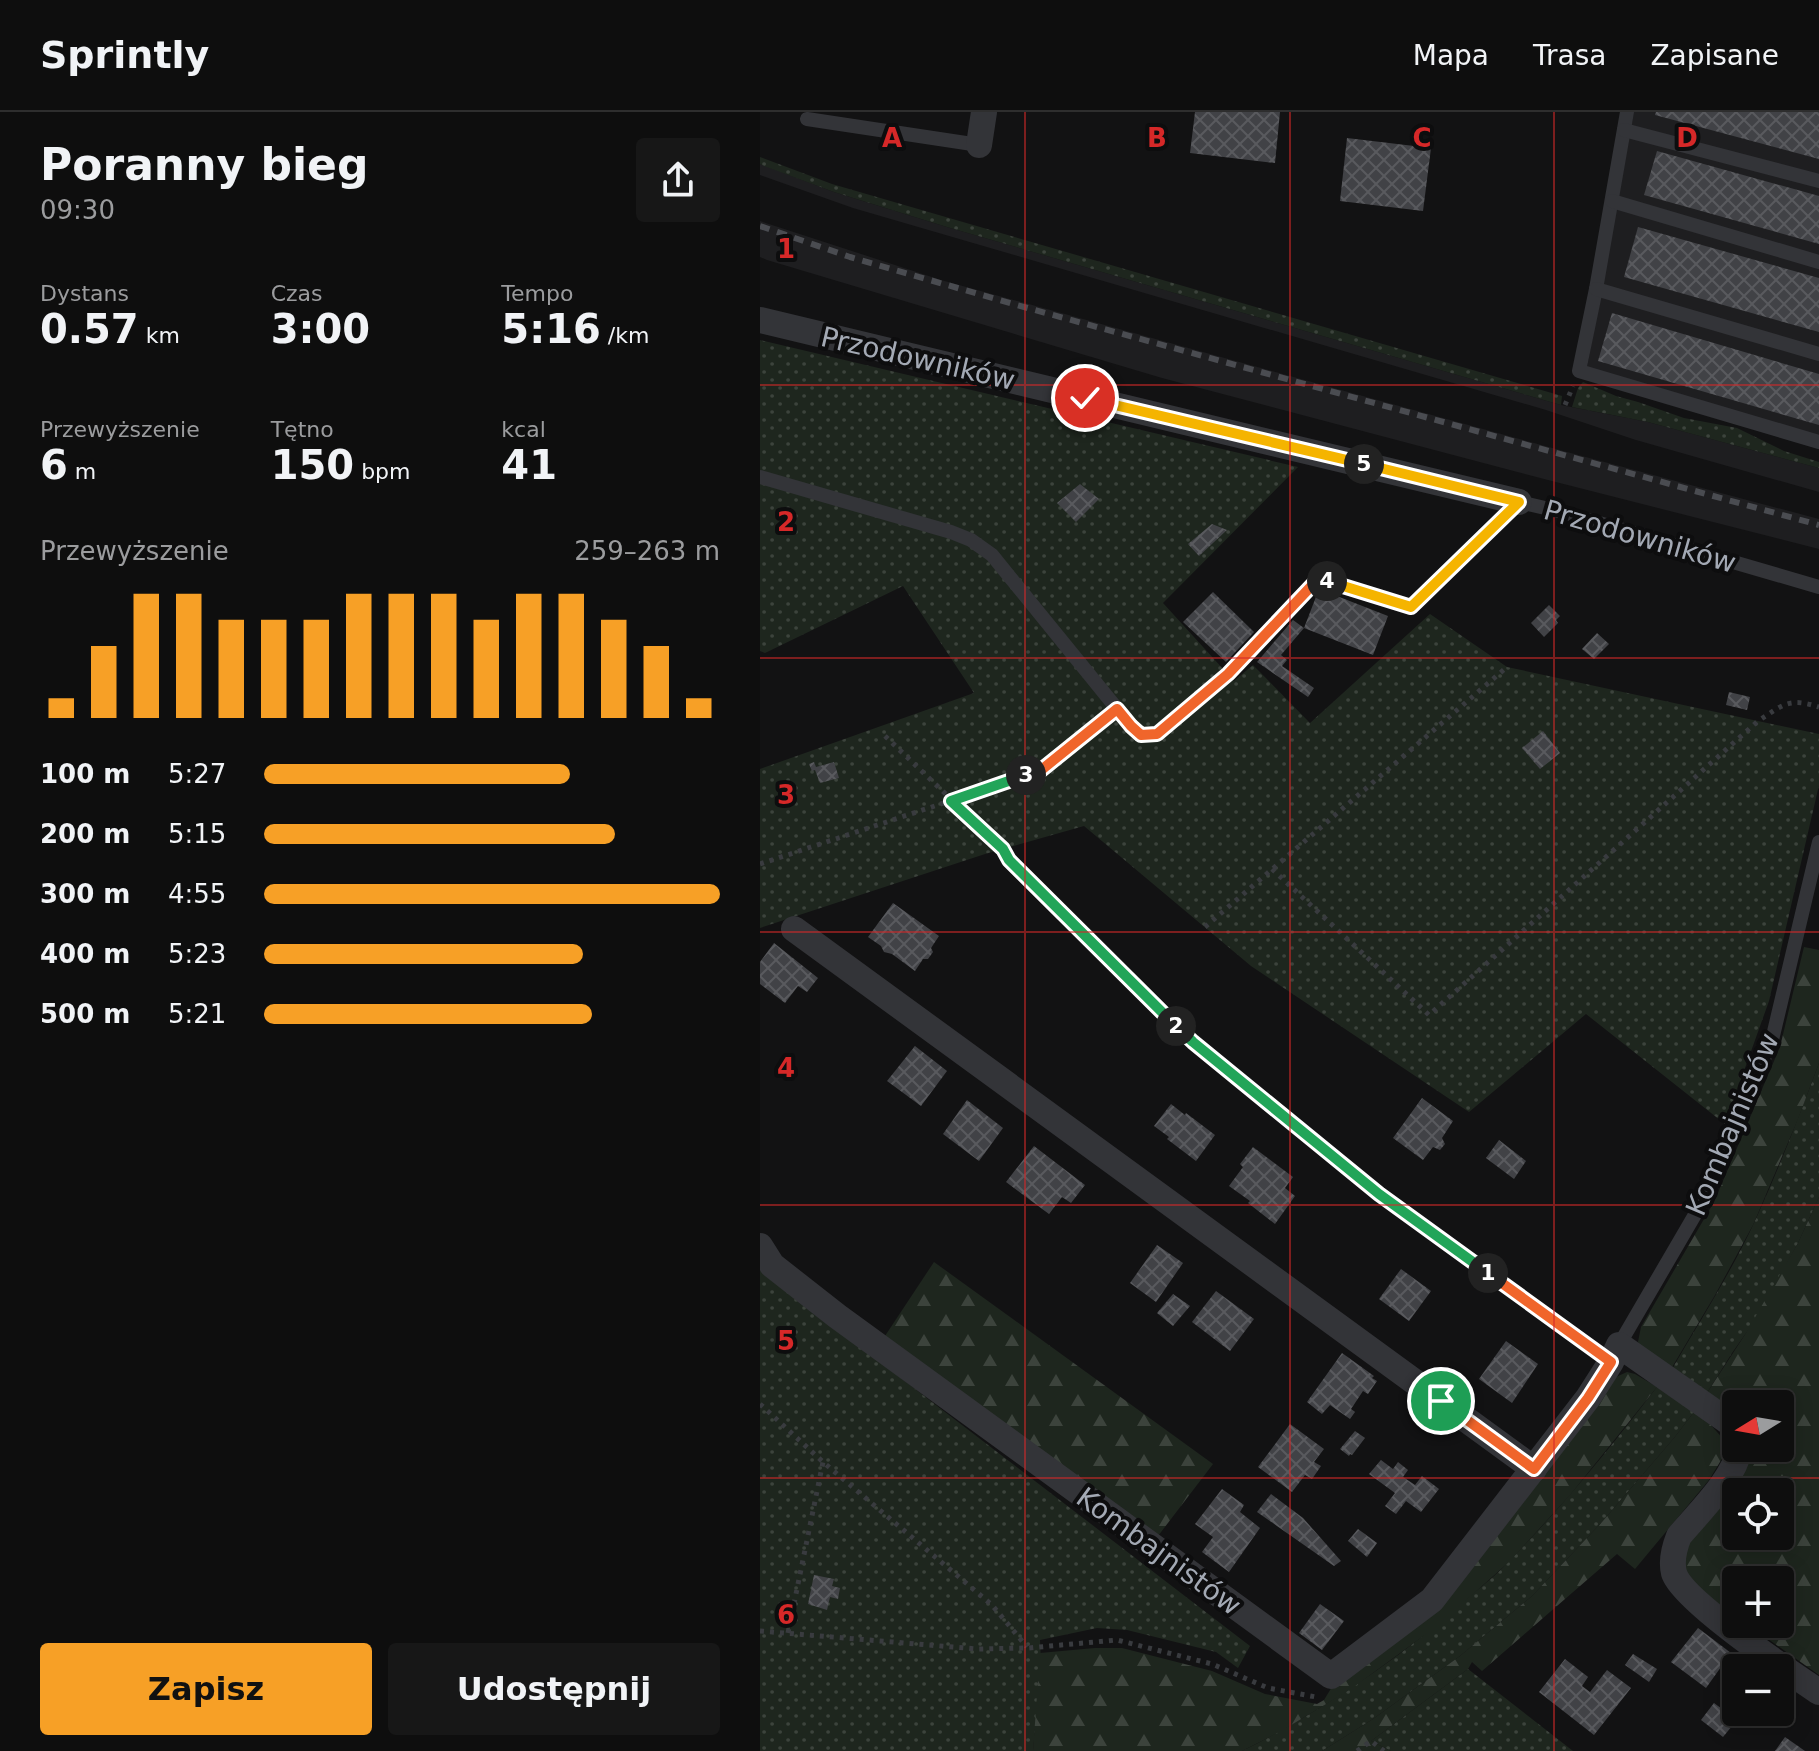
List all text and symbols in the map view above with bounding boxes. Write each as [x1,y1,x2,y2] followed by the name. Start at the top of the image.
[40,33,209,77] text: Sprintly
[1413,39,1489,72] text: Mapa
[1533,39,1606,72] text: Trasa
[1650,39,1779,72] text: Zapisane
[882,123,902,153] text: A
[1147,123,1167,153] text: B
[1412,123,1432,153] text: C
[1676,123,1698,153] text: D
[636,138,720,222] button: share
[40,139,368,190] text: Poranny bieg
[40,195,115,225] text: 09:30
[777,234,795,264] text: 1
[40,281,129,306] text: Dystans
[271,281,323,306] text: Czas
[501,281,573,306] text: Tempo
[40,306,139,352] text: 0.57
[271,306,370,352] text: 3:00
[501,306,601,352] text: 5:16
[818,320,1018,397] street label: Przodowników
[139,323,180,348] text: km
[601,323,649,348] text: /km
[1051,364,1119,432] pin
[1063,376,1107,420] icon: check
[40,417,200,442] text: Przewyższenie
[271,417,334,442] text: Tętno
[501,417,546,442] text: kcal
[40,442,68,488] text: 6
[271,442,354,488] text: 150
[501,442,557,488] text: 41
[1344,444,1384,484] pin: 5
[1356,451,1372,476] text: 5
[68,459,96,484] text: m
[354,459,411,484] text: bpm
[1540,493,1740,580] street label: Przodowników
[777,507,795,537] text: 2
[40,536,229,566] text: Przewyższenie
[574,536,720,566] text: 259–263 m
[1307,561,1347,601] pin: 4
[1319,568,1335,593] text: 4
[1006,755,1046,795] pin: 3
[40,759,130,789] text: 100 m
[168,759,226,789] text: 5:27
[1018,762,1034,787] text: 3
[777,780,795,810] text: 3
[40,819,130,849] text: 200 m
[168,819,226,849] text: 5:15
[40,879,130,909] text: 300 m
[168,879,226,909] text: 4:55
[40,939,130,969] text: 400 m
[168,939,226,969] text: 5:23
[40,999,130,1029] text: 500 m
[168,999,226,1029] text: 5:21
[1156,1006,1196,1046] pin: 2
[1168,1013,1184,1038] text: 2
[1679,1028,1786,1220] street label: Kombajnistów
[777,1053,795,1083] text: 4
[1468,1253,1508,1293] pin: 1
[1480,1260,1496,1285] text: 1
[777,1326,795,1356] text: 5
[1407,1367,1475,1435] pin
[1419,1379,1463,1423] icon: arrive
[1722,1390,1794,1462] north arrow
[1722,1390,1794,1726] map controls
[1722,1478,1794,1550] button: locate
[1070,1481,1247,1622] street label: Kombajnistów
[1722,1566,1794,1638] button: +
[777,1600,795,1630] text: 6
[40,1643,372,1735] button: Zapisz
[388,1643,720,1735] button: Udostępnij
[1722,1654,1794,1726] button: −

